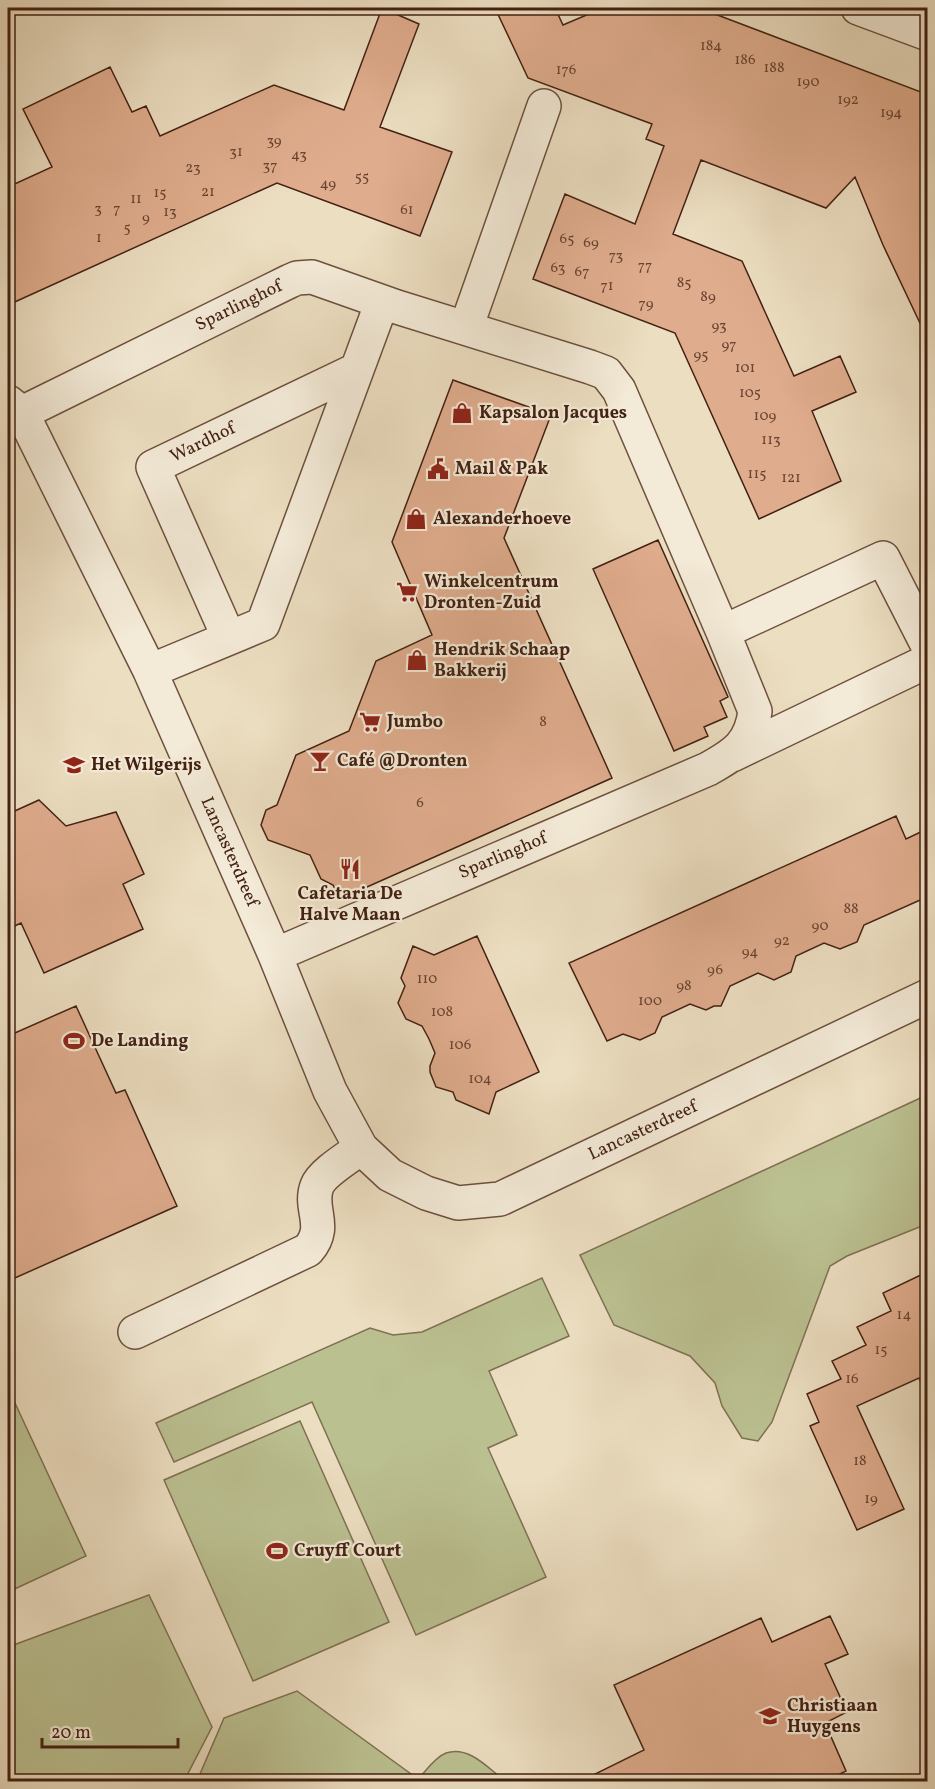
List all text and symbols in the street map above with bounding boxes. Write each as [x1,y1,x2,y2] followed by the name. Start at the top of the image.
[700,36,722,57] house number: 184
[734,50,756,71] house number: 186
[763,58,785,79] house number: 188
[556,60,576,81] house number: 176
[797,72,819,93] house number: 190
[837,90,859,111] house number: 192
[880,103,902,124] house number: 194
[266,131,282,152] house number: 39
[229,142,243,163] house number: 31
[291,145,307,166] house number: 43
[263,156,277,177] house number: 37
[185,158,201,179] house number: 23
[355,167,369,188] house number: 55
[320,174,336,195] house number: 49
[201,182,215,203] house number: 21
[153,183,167,204] house number: 15
[130,189,142,210] house number: 11
[94,199,102,220] house number: 3
[113,199,121,220] house number: 7
[400,200,414,221] house number: 61
[163,202,177,223] house number: 13
[142,208,150,229] house number: 9
[123,218,131,239] house number: 5
[96,228,102,249] house number: 1
[560,229,574,250] house number: 65
[583,233,599,254] house number: 69
[609,246,623,267] house number: 73
[638,256,652,277] house number: 77
[550,258,566,279] house number: 63
[575,262,589,283] house number: 67
[191,273,288,338] street label: Sparlinghof
[677,273,691,294] house number: 85
[600,276,614,297] house number: 71
[700,287,716,308] house number: 89
[639,294,654,315] house number: 79
[711,316,727,337] house number: 93
[721,335,737,356] house number: 97
[694,345,708,366] house number: 95
[735,358,755,379] house number: 101
[739,383,761,404] house number: 105
[450,401,474,425] shop icon: Kapsalon Jacques
[479,401,627,426] place label: Kapsalon Jacques
[754,406,777,427] house number: 109
[166,416,242,470] street label: Wardhof
[761,430,781,451] house number: 113
[426,457,450,481] public building icon: Mail & Pak
[455,457,548,482] place label: Mail & Pak
[748,464,766,485] house number: 115
[781,468,801,489] house number: 121
[404,507,428,531] shop icon: Alexanderhoeve
[433,507,571,532] place label: Alexanderhoeve
[424,570,559,616] place label: Winkelcentrum Dronten-Zuid
[395,580,419,604] supermarket icon: Winkelcentrum Dronten-Zuid
[434,638,570,684] place label: Hendrik Schaap Bakkerij
[405,648,429,672] shop icon: Hendrik Schaap Bakkerij
[358,710,382,734] supermarket icon: Jumbo
[386,710,443,735] place label: Jumbo
[539,712,547,733] house number: 8
[308,749,332,773] bar icon: Café @Dronten
[337,749,468,774] place label: Café @Dronten
[62,753,86,777] school or university icon: Het Wilgerijs
[91,753,201,778] place label: Het Wilgerijs
[194,793,265,912] street label: Lancasterdreef
[416,793,424,814] house number: 6
[455,825,553,886] street label: Sparlinghof
[338,857,362,881] restaurant icon: Cafetaria De Halve Maan
[297,882,403,928] place label: Cafetaria De Halve Maan
[843,899,859,920] house number: 88
[811,916,829,937] house number: 90
[774,931,790,952] house number: 92
[742,942,758,963] house number: 94
[707,960,723,981] house number: 96
[417,969,437,990] house number: 110
[676,976,692,997] house number: 98
[638,991,662,1012] house number: 100
[431,1002,453,1023] house number: 108
[62,1029,86,1053] sports icon: De Landing
[91,1029,188,1054] place label: De Landing
[449,1035,471,1056] house number: 106
[468,1069,492,1090] house number: 104
[584,1094,703,1167] street label: Lancasterdreef
[897,1305,911,1326] house number: 14
[874,1340,888,1361] house number: 15
[845,1369,859,1390] house number: 16
[853,1451,867,1472] house number: 18
[864,1489,878,1510] house number: 19
[265,1539,289,1563] sports icon: Cruyff Court
[294,1539,402,1564] place label: Cruyff Court
[787,1694,878,1740] place label: Christiaan Huygens
[758,1704,782,1728] school or university icon: Christiaan Huygens
[42,1711,178,1749] scale bar
[51,1721,91,1746] text: 20 m

